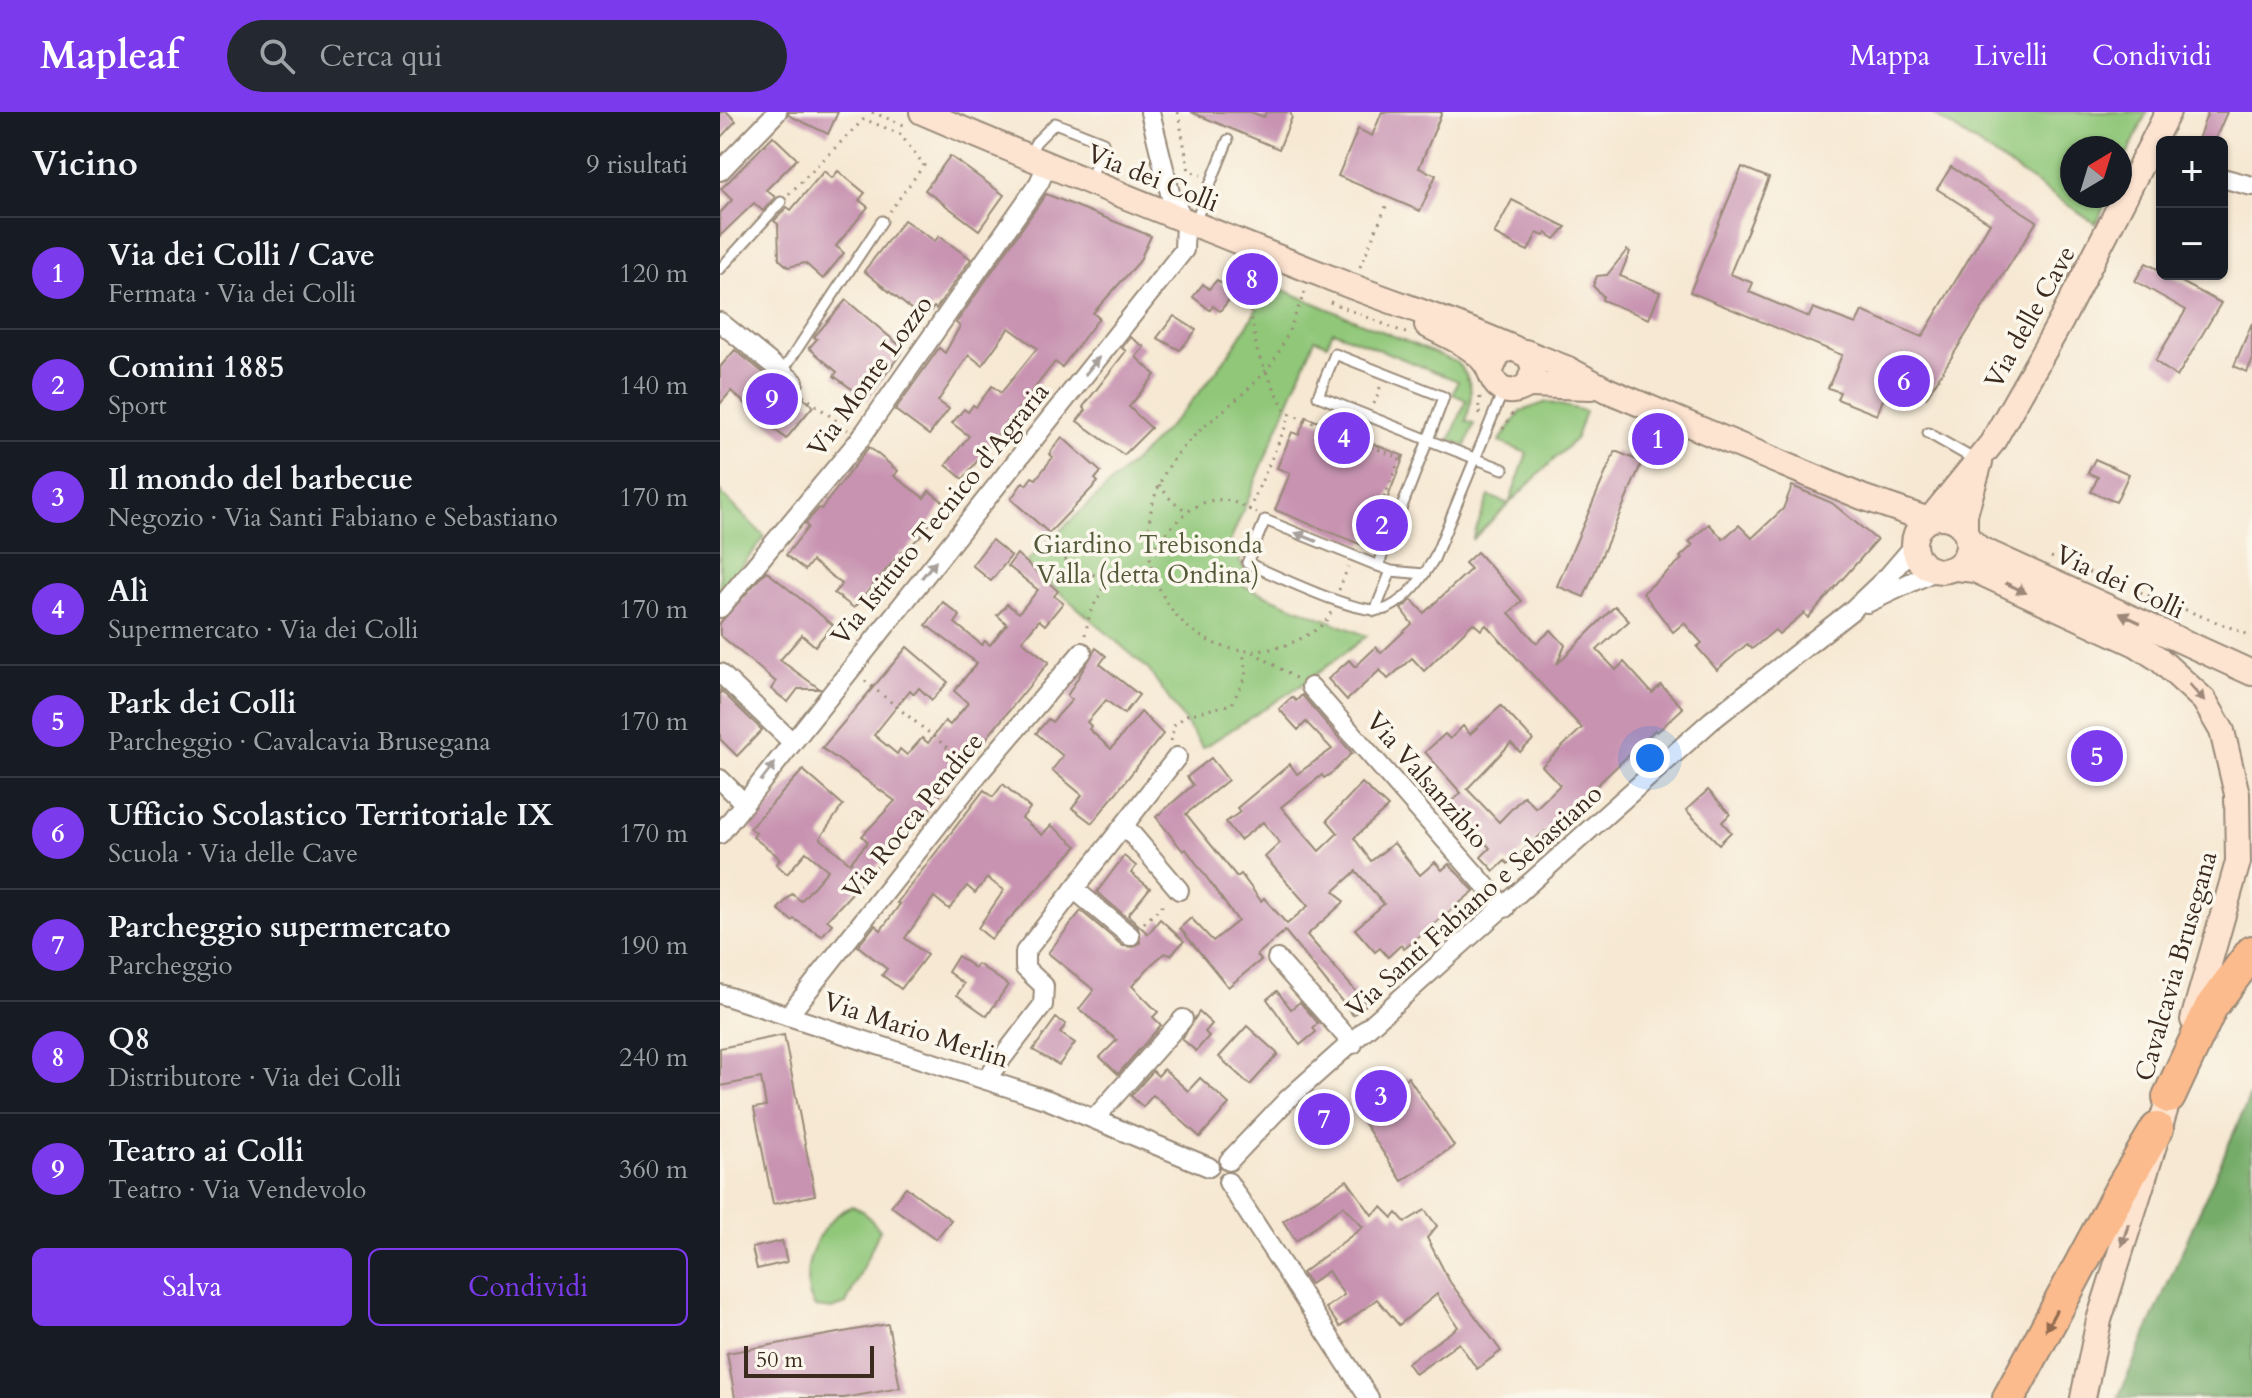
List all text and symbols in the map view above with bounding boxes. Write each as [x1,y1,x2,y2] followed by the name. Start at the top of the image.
[227,20,787,92] search box
[40,30,179,82] text: Mapleaf
[255,34,299,78] icon: search
[319,36,442,77] text: Cerca qui
[1850,37,1930,75] text: Mappa
[1974,37,2048,75] text: Livelli
[2092,37,2212,75] text: Condividi
[1082,136,1224,220] street label: Via dei Colli
[2060,136,2132,208] north arrow
[2156,136,2228,280] map controls
[2156,136,2228,208] button: +
[32,141,138,187] text: Vicino
[586,147,688,182] text: 9 risultati
[2156,208,2228,280] button: −
[108,235,375,276] text: Via dei Colli / Cave
[1976,239,2084,395] street label: Via delle Cave
[1226,249,1278,309] pin: 8
[51,256,65,291] text: 1
[619,256,688,291] text: 120 m
[108,276,356,311] text: Fermata · Via dei Colli
[799,288,941,464] street label: Via Monte Lozzo
[108,347,284,388] text: Comini 1885
[1878,351,1930,411] pin: 6
[1083,356,1100,376] one-way arrow
[51,368,65,403] text: 2
[619,368,688,403] text: 140 m
[746,369,798,429] pin: 9
[823,375,1057,653] street label: Via Istituto Tecnico d'Agraria
[108,388,167,423] text: Sport
[1318,408,1370,468] pin: 4
[1632,409,1684,469] pin: 1
[108,459,413,500] text: Il mondo del barbecue
[51,480,65,515] text: 3
[619,480,688,515] text: 170 m
[1356,495,1408,555] pin: 2
[108,500,558,535] text: Negozio · Via Santi Fabiano e Sebastiano
[1033,527,1263,592] park label: Giardino Trebisonda Valla (detta Ondina)
[1294,530,1318,543] one-way arrow
[2050,537,2190,627] street label: Via dei Colli
[921,559,937,579] one-way arrow
[108,571,149,612] text: Alì
[2004,581,2027,595] one-way arrow
[51,592,65,627] text: 4
[619,592,688,627] text: 170 m
[2118,611,2142,624] one-way arrow
[108,612,419,647] text: Supermercato · Via dei Colli
[108,683,297,724] text: Park dei Colli
[2187,684,2205,703] one-way arrow
[51,704,65,739] text: 5
[619,704,688,739] text: 170 m
[1358,704,1496,856] street label: Via Valsanzibio
[108,724,491,759] text: Parcheggio · Cavalcavia Brusegana
[835,725,991,907] street label: Via Rocca Pendice
[2071,726,2123,786] pin: 5
[1630,738,1670,778] your location
[759,762,775,782] one-way arrow
[1338,776,1610,1026] street label: Via Santi Fabiano e Sebastiano
[108,795,553,836] text: Ufficio Scolastico Territoriale IX
[51,816,65,851] text: 6
[619,816,688,851] text: 170 m
[108,836,358,871] text: Scuola · Via delle Cave
[2126,847,2226,1085] street label: Cavalcavia Brusegana
[108,907,451,948] text: Parcheggio supermercato
[51,928,65,963] text: 7
[619,928,688,963] text: 190 m
[108,948,233,983] text: Parcheggio
[819,984,1013,1076] street label: Via Mario Merlin
[108,1019,150,1060] text: Q8
[51,1040,65,1075] text: 8
[619,1040,688,1075] text: 240 m
[108,1060,402,1095] text: Distributore · Via dei Colli
[1355,1066,1407,1126] pin: 3
[1298,1089,1350,1149] pin: 7
[108,1131,304,1172] text: Teatro ai Colli
[51,1152,65,1187] text: 9
[619,1152,688,1187] text: 360 m
[108,1172,366,1207] text: Teatro · Via Vendevolo
[2118,1223,2131,1247] one-way arrow
[32,1248,352,1326] button: Salva
[368,1248,688,1326] button: Condividi
[2045,1308,2058,1331] one-way arrow
[744,1342,874,1378] scale bar
[756,1345,803,1375] text: 50 m

